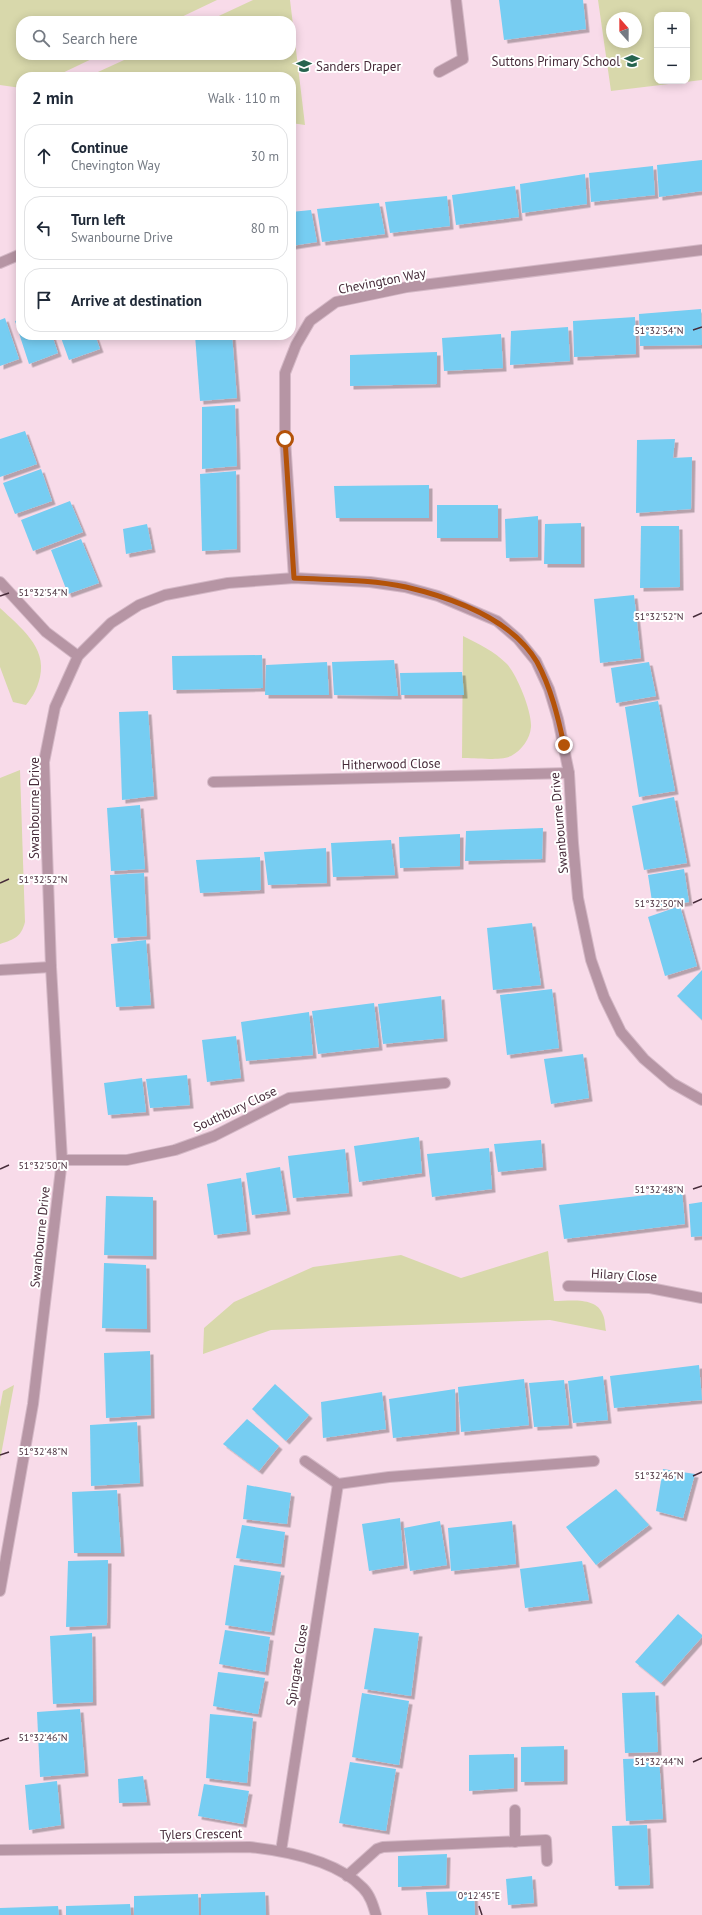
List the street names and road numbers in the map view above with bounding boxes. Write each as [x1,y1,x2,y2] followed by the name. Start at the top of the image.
[337,264,427,298] street label: Chevington Way
[341,755,441,773] street label: Hitherwood Close
[26,757,43,859] street label: Swanbourne Drive
[546,772,572,874] street label: Swanbourne Drive
[191,1082,279,1136] street label: Southbury Close
[26,1186,54,1288] street label: Swanbourne Drive
[590,1265,658,1285] street label: Hilary Close
[282,1623,312,1707] street label: Spingate Close
[159,1825,243,1843] street label: Tylers Crescent

